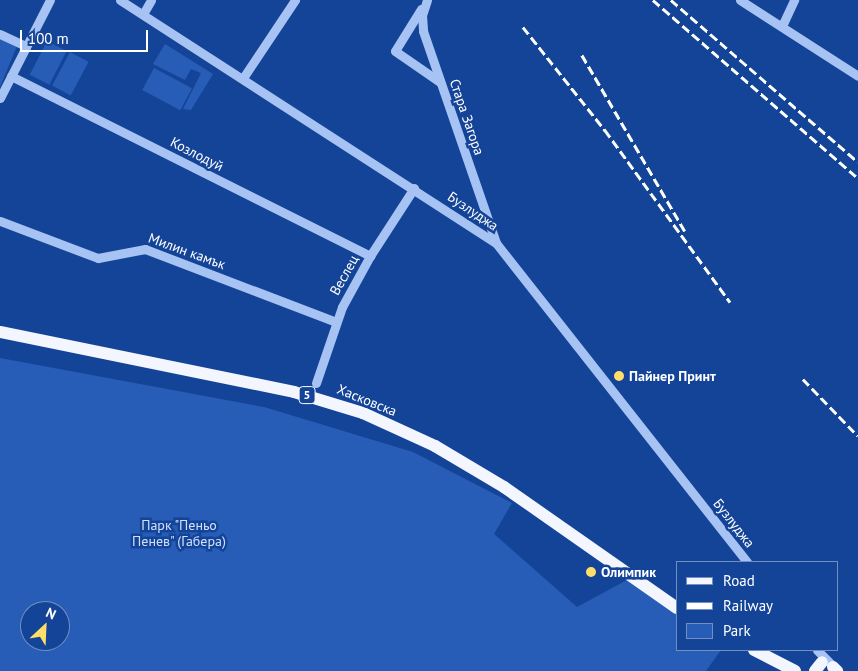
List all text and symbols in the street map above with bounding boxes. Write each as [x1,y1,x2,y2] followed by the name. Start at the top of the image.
[22,20,150,52] scale bar
[28,29,69,48] text: 100 m
[446,77,488,157] street label: Стара Загора
[168,133,226,175] street label: Козлодуй
[444,188,502,234] street label: Бузлуджа
[146,229,228,273] street label: Милин камък
[326,252,362,298] street label: Веслец
[629,368,716,384] place label: Пайнер Принт
[613,370,625,382] marker: Пайнер Принт
[335,380,399,420] street label: Хасковска
[298,386,316,404] road number: 5
[710,495,758,551] street label: Бузлуджа
[132,517,226,550] park label: Парк "Пеньо Пенев" (Габера)
[676,561,838,651] legend
[601,564,656,580] place label: Олимпик
[585,566,597,578] marker: Олимпик
[723,571,755,590] text: Road
[723,596,773,615] text: Railway
[20,601,70,651] north arrow
[43,603,59,623] text: N
[723,621,751,640] text: Park

